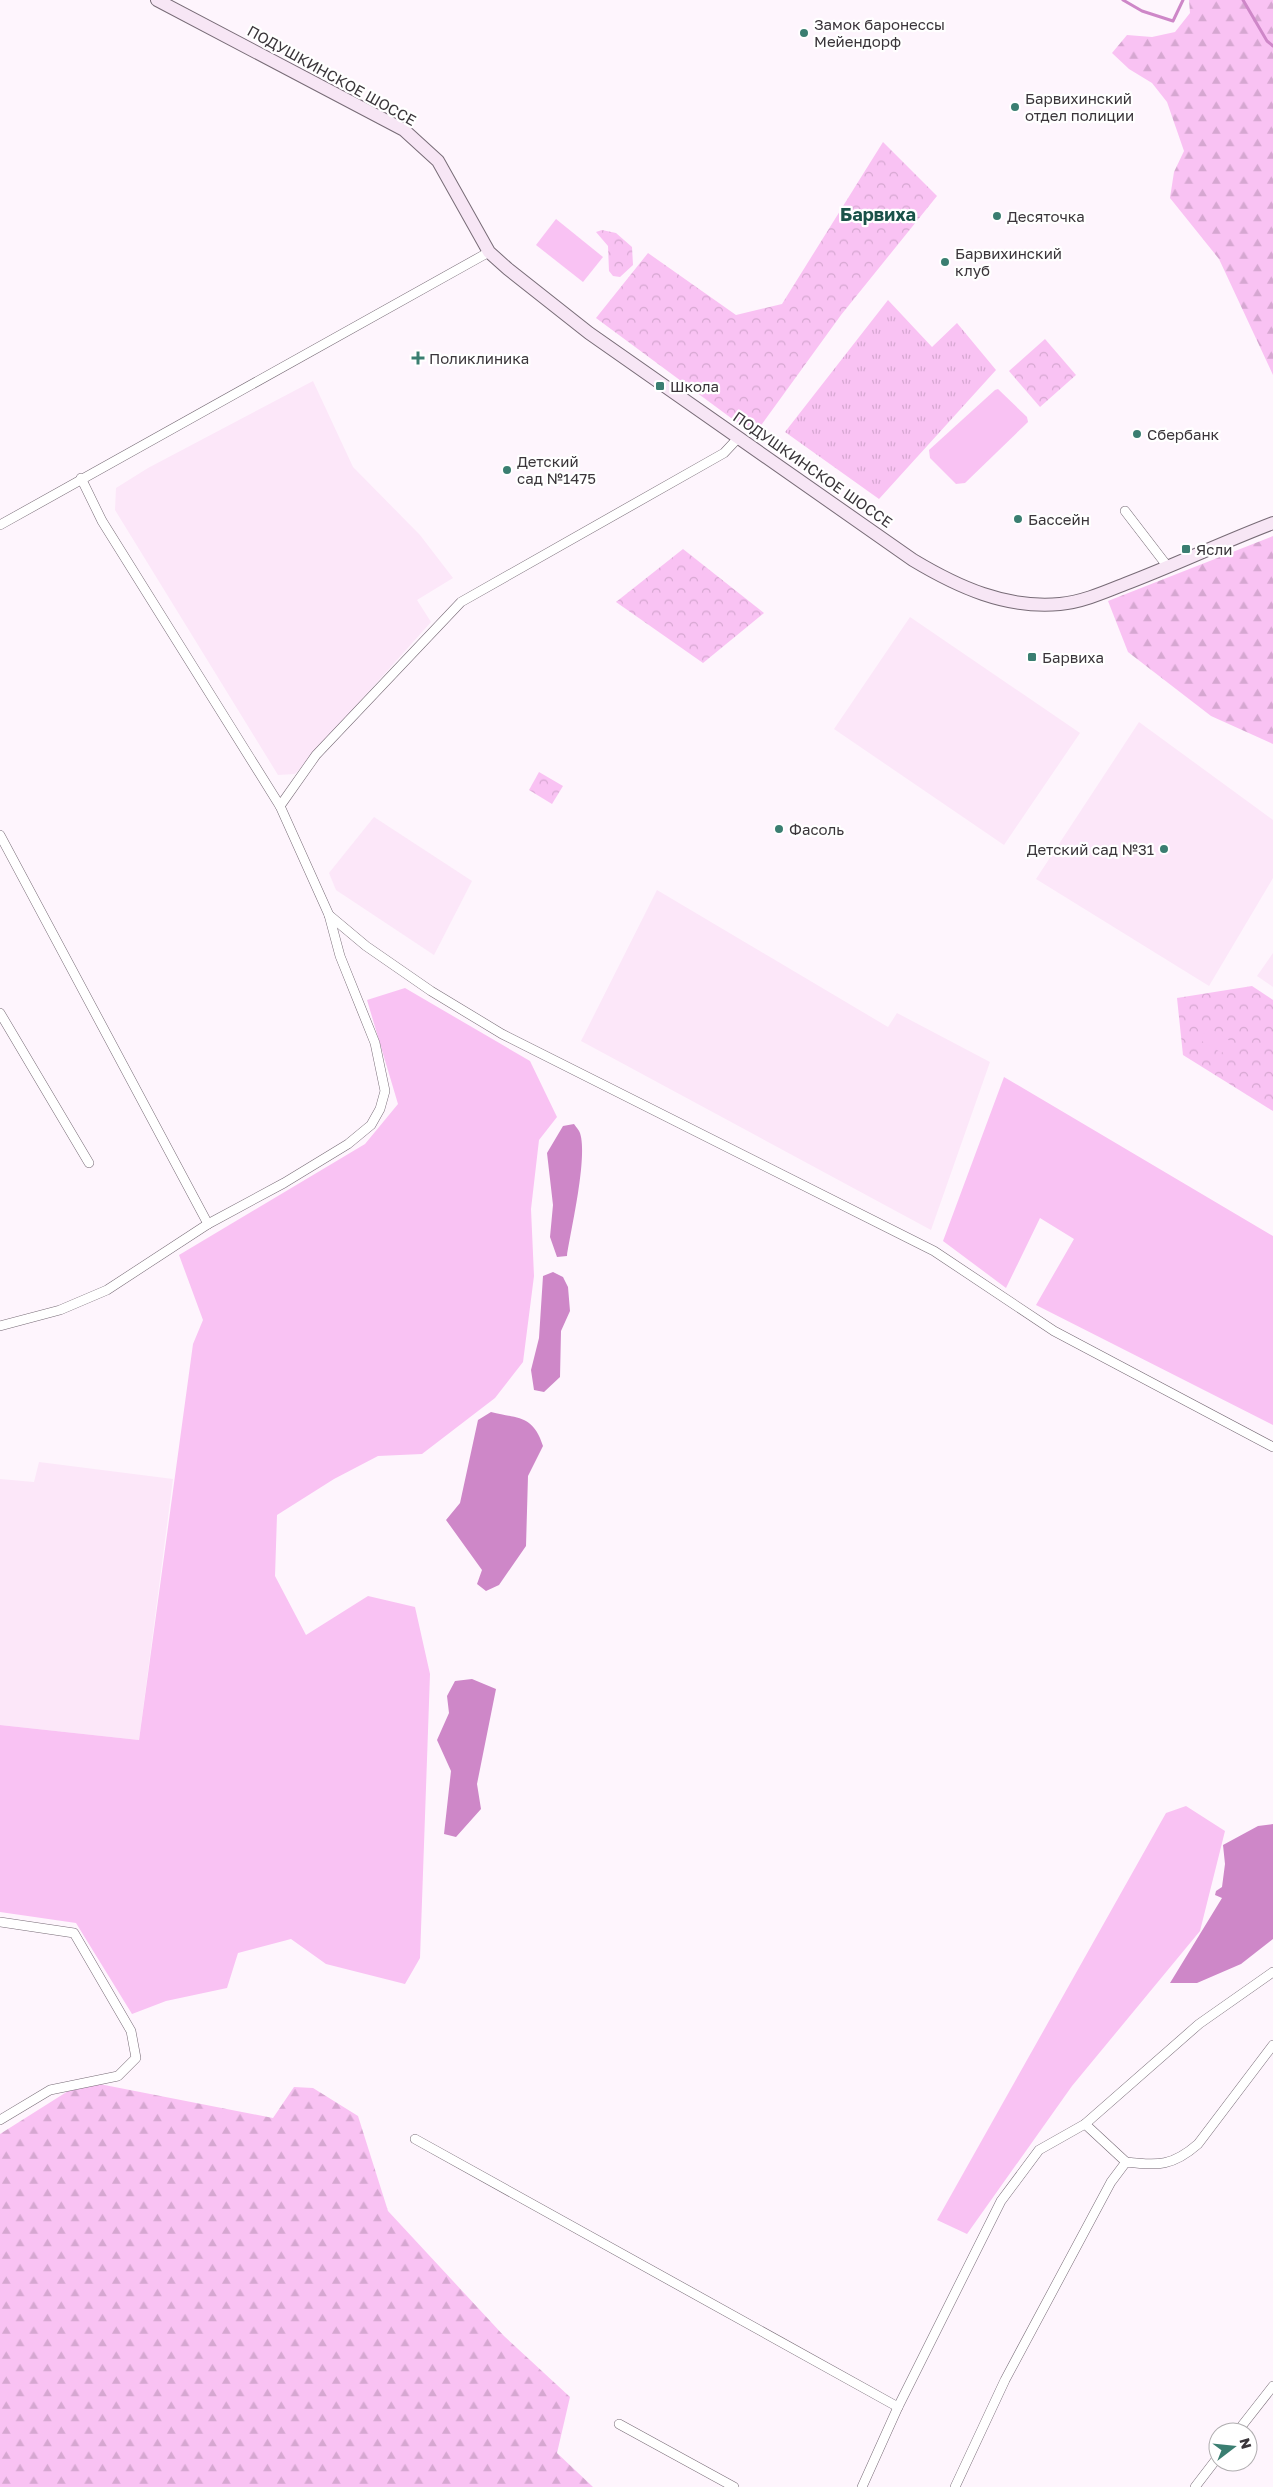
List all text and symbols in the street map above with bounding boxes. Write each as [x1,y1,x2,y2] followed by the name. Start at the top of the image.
[814,15,945,50] place label: Замок баронессы Мейендорф
[245,21,419,129] street label: ПОДУШКИНСКОЕ ШОССЕ
[798,27,810,39] marker: Замок баронессы Мейендорф
[1025,89,1134,124] place label: Барвихинский отдел полиции
[1009,101,1021,113] marker: Барвихинский отдел полиции
[840,203,916,225] district label: Барвиха
[1007,207,1085,225] place label: Десяточка
[991,210,1003,222] marker: Десяточка
[955,244,1062,279] place label: Барвихинский клуб
[939,256,951,268] marker: Барвихинский клуб
[429,349,529,367] place label: Поликлиника
[411,351,425,365] marker: Поликлиника
[670,377,719,395] place label: Школа
[654,380,666,392] marker: Школа
[730,407,896,531] street label: ПОДУШКИНСКОЕ ШОССЕ
[1147,425,1220,443] place label: Сбербанк
[1131,428,1143,440] marker: Сбербанк
[517,452,596,487] place label: Детский сад №1475
[501,464,513,476] marker: Детский сад №1475
[1028,510,1090,528] place label: Бассейн
[1012,513,1024,525] marker: Бассейн
[1196,540,1232,558] place label: Ясли
[1180,543,1192,555] marker: Ясли
[1042,648,1104,666] place label: Барвиха
[1026,651,1038,663] marker: Барвиха
[789,820,844,838] place label: Фасоль
[773,823,785,835] marker: Фасоль
[1027,840,1154,858] place label: Детский сад №31
[1158,843,1170,855] marker: Детский сад №31
[1208,2422,1258,2472] north arrow
[1236,2436,1256,2451] text: N

